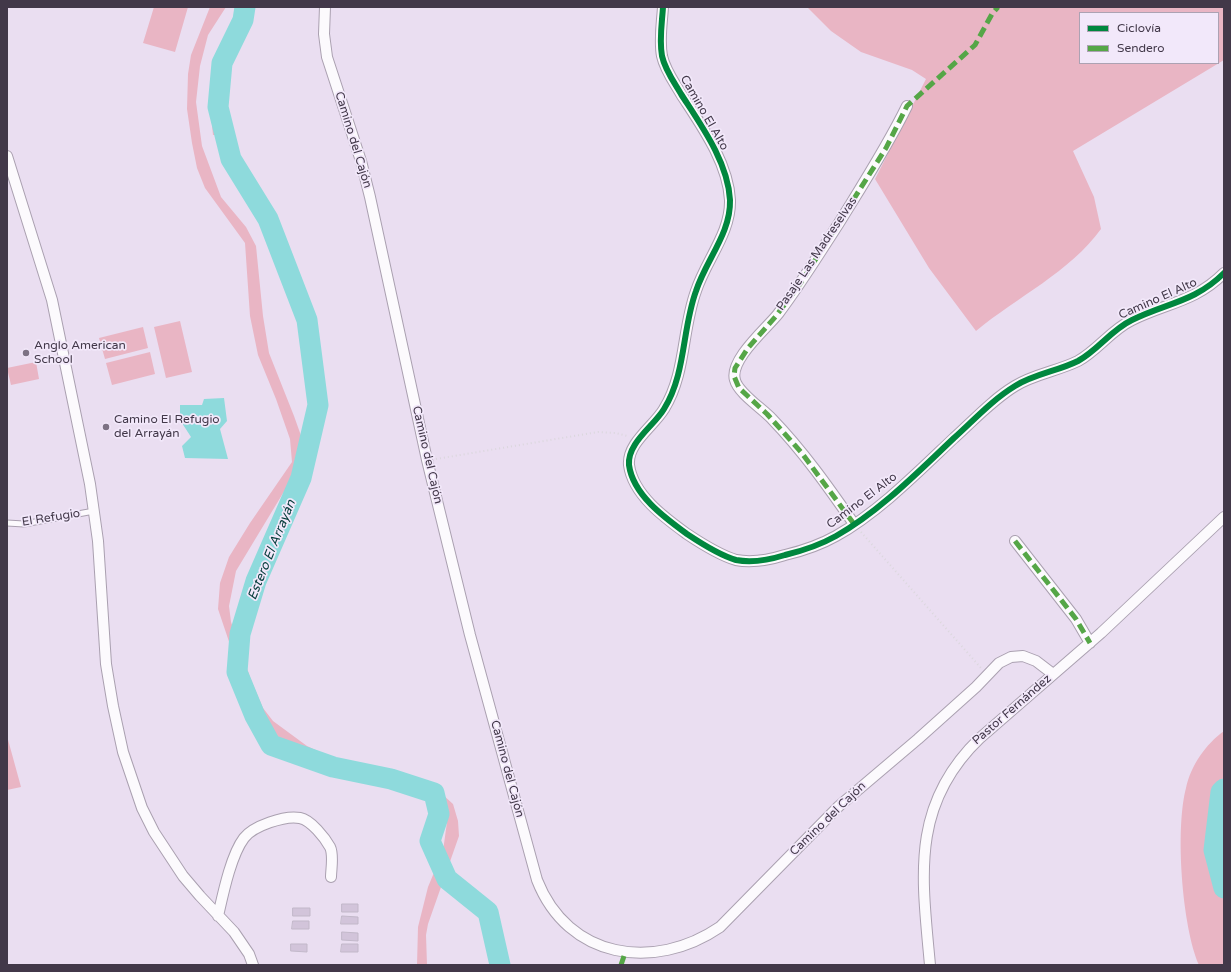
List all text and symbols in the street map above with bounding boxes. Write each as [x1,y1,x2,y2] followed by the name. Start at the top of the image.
[1079,12,1219,64] legend
[1117,21,1161,35] text: Ciclovía
[1117,41,1165,55] text: Sendero
[677,73,731,153] street label: Camino El Alto
[331,90,375,190] street label: Camino del Cajón
[774,194,860,314] street label: Pasaje Las Madreselvas
[1117,275,1199,323] street label: Camino El Alto
[34,339,126,367] place label: Anglo American School
[21,348,31,358] marker: Anglo American School
[409,405,445,505] street label: Camino del Cajón
[114,413,220,441] place label: Camino El Refugio del Arrayán
[101,422,111,432] marker: Camino El Refugio del Arrayán
[824,470,900,532] street label: Camino El Alto
[245,498,299,602] water label: Estero El Arrayán
[21,506,81,530] street label: El Refugio
[970,672,1054,748] street label: Pastor Fernández
[487,719,527,819] street label: Camino del Cajón
[787,779,869,859] street label: Camino del Cajón

